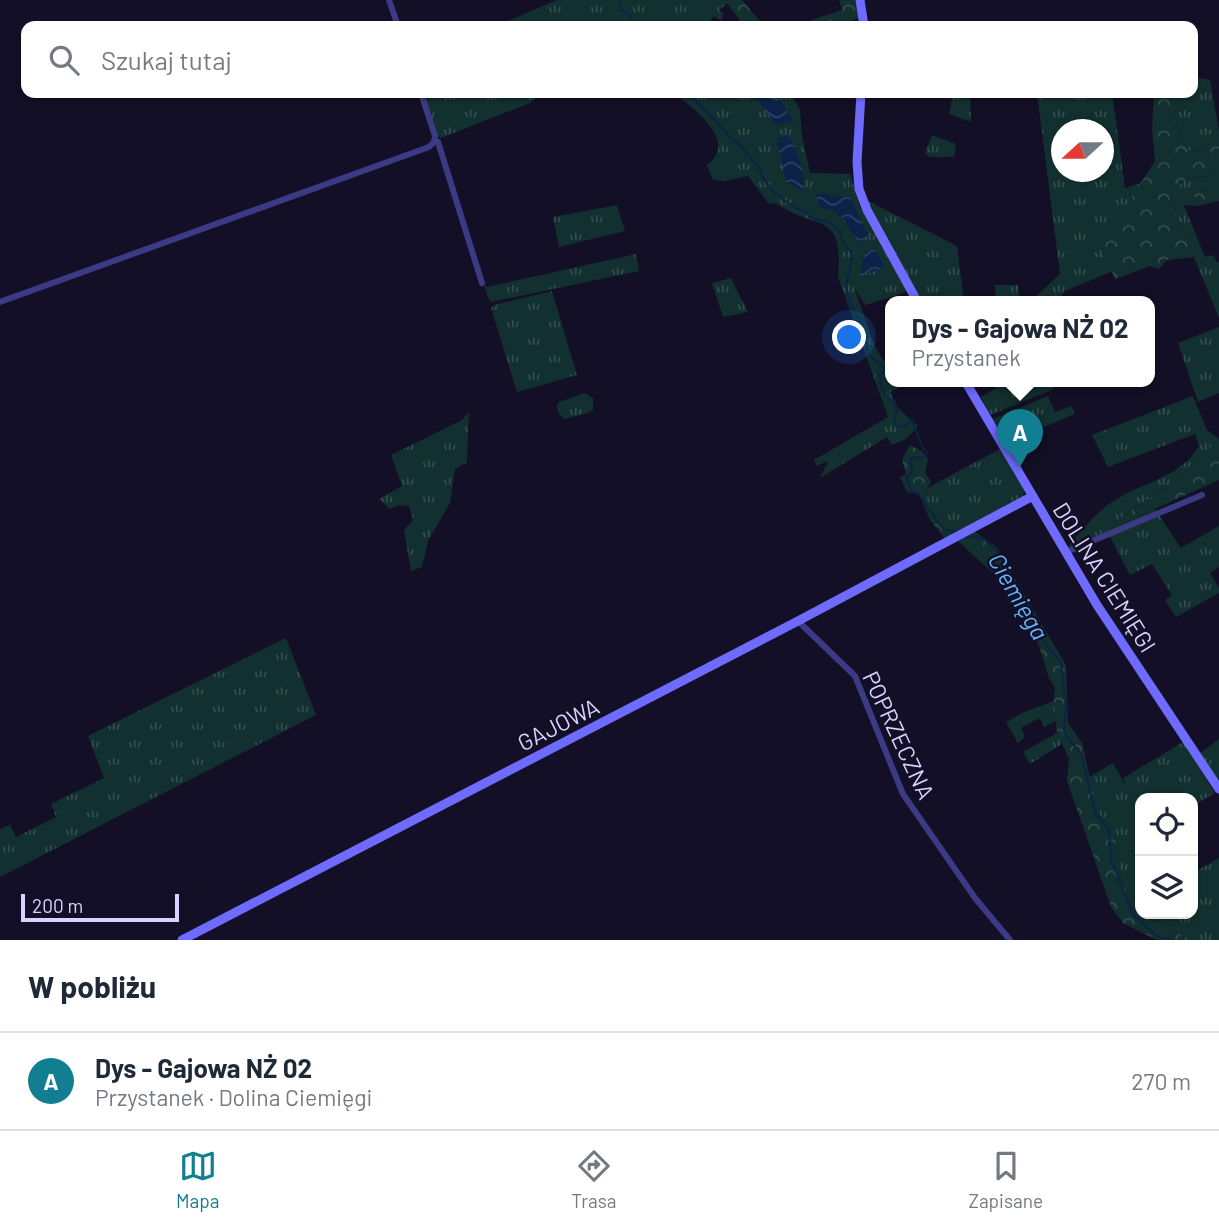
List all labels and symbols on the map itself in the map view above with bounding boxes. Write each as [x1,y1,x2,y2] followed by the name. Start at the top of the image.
[1051,119,1114,182] north arrow
[832,320,866,354] your location
[997,409,1043,467] pin: A
[1048,497,1162,657] street label: DOLINA CIEMIĘGI
[983,547,1055,645] water label: Ciemięga
[857,666,941,804] street label: POPRZECZNA
[513,692,603,756] street label: GAJOWA
[21,891,178,923] scale bar

